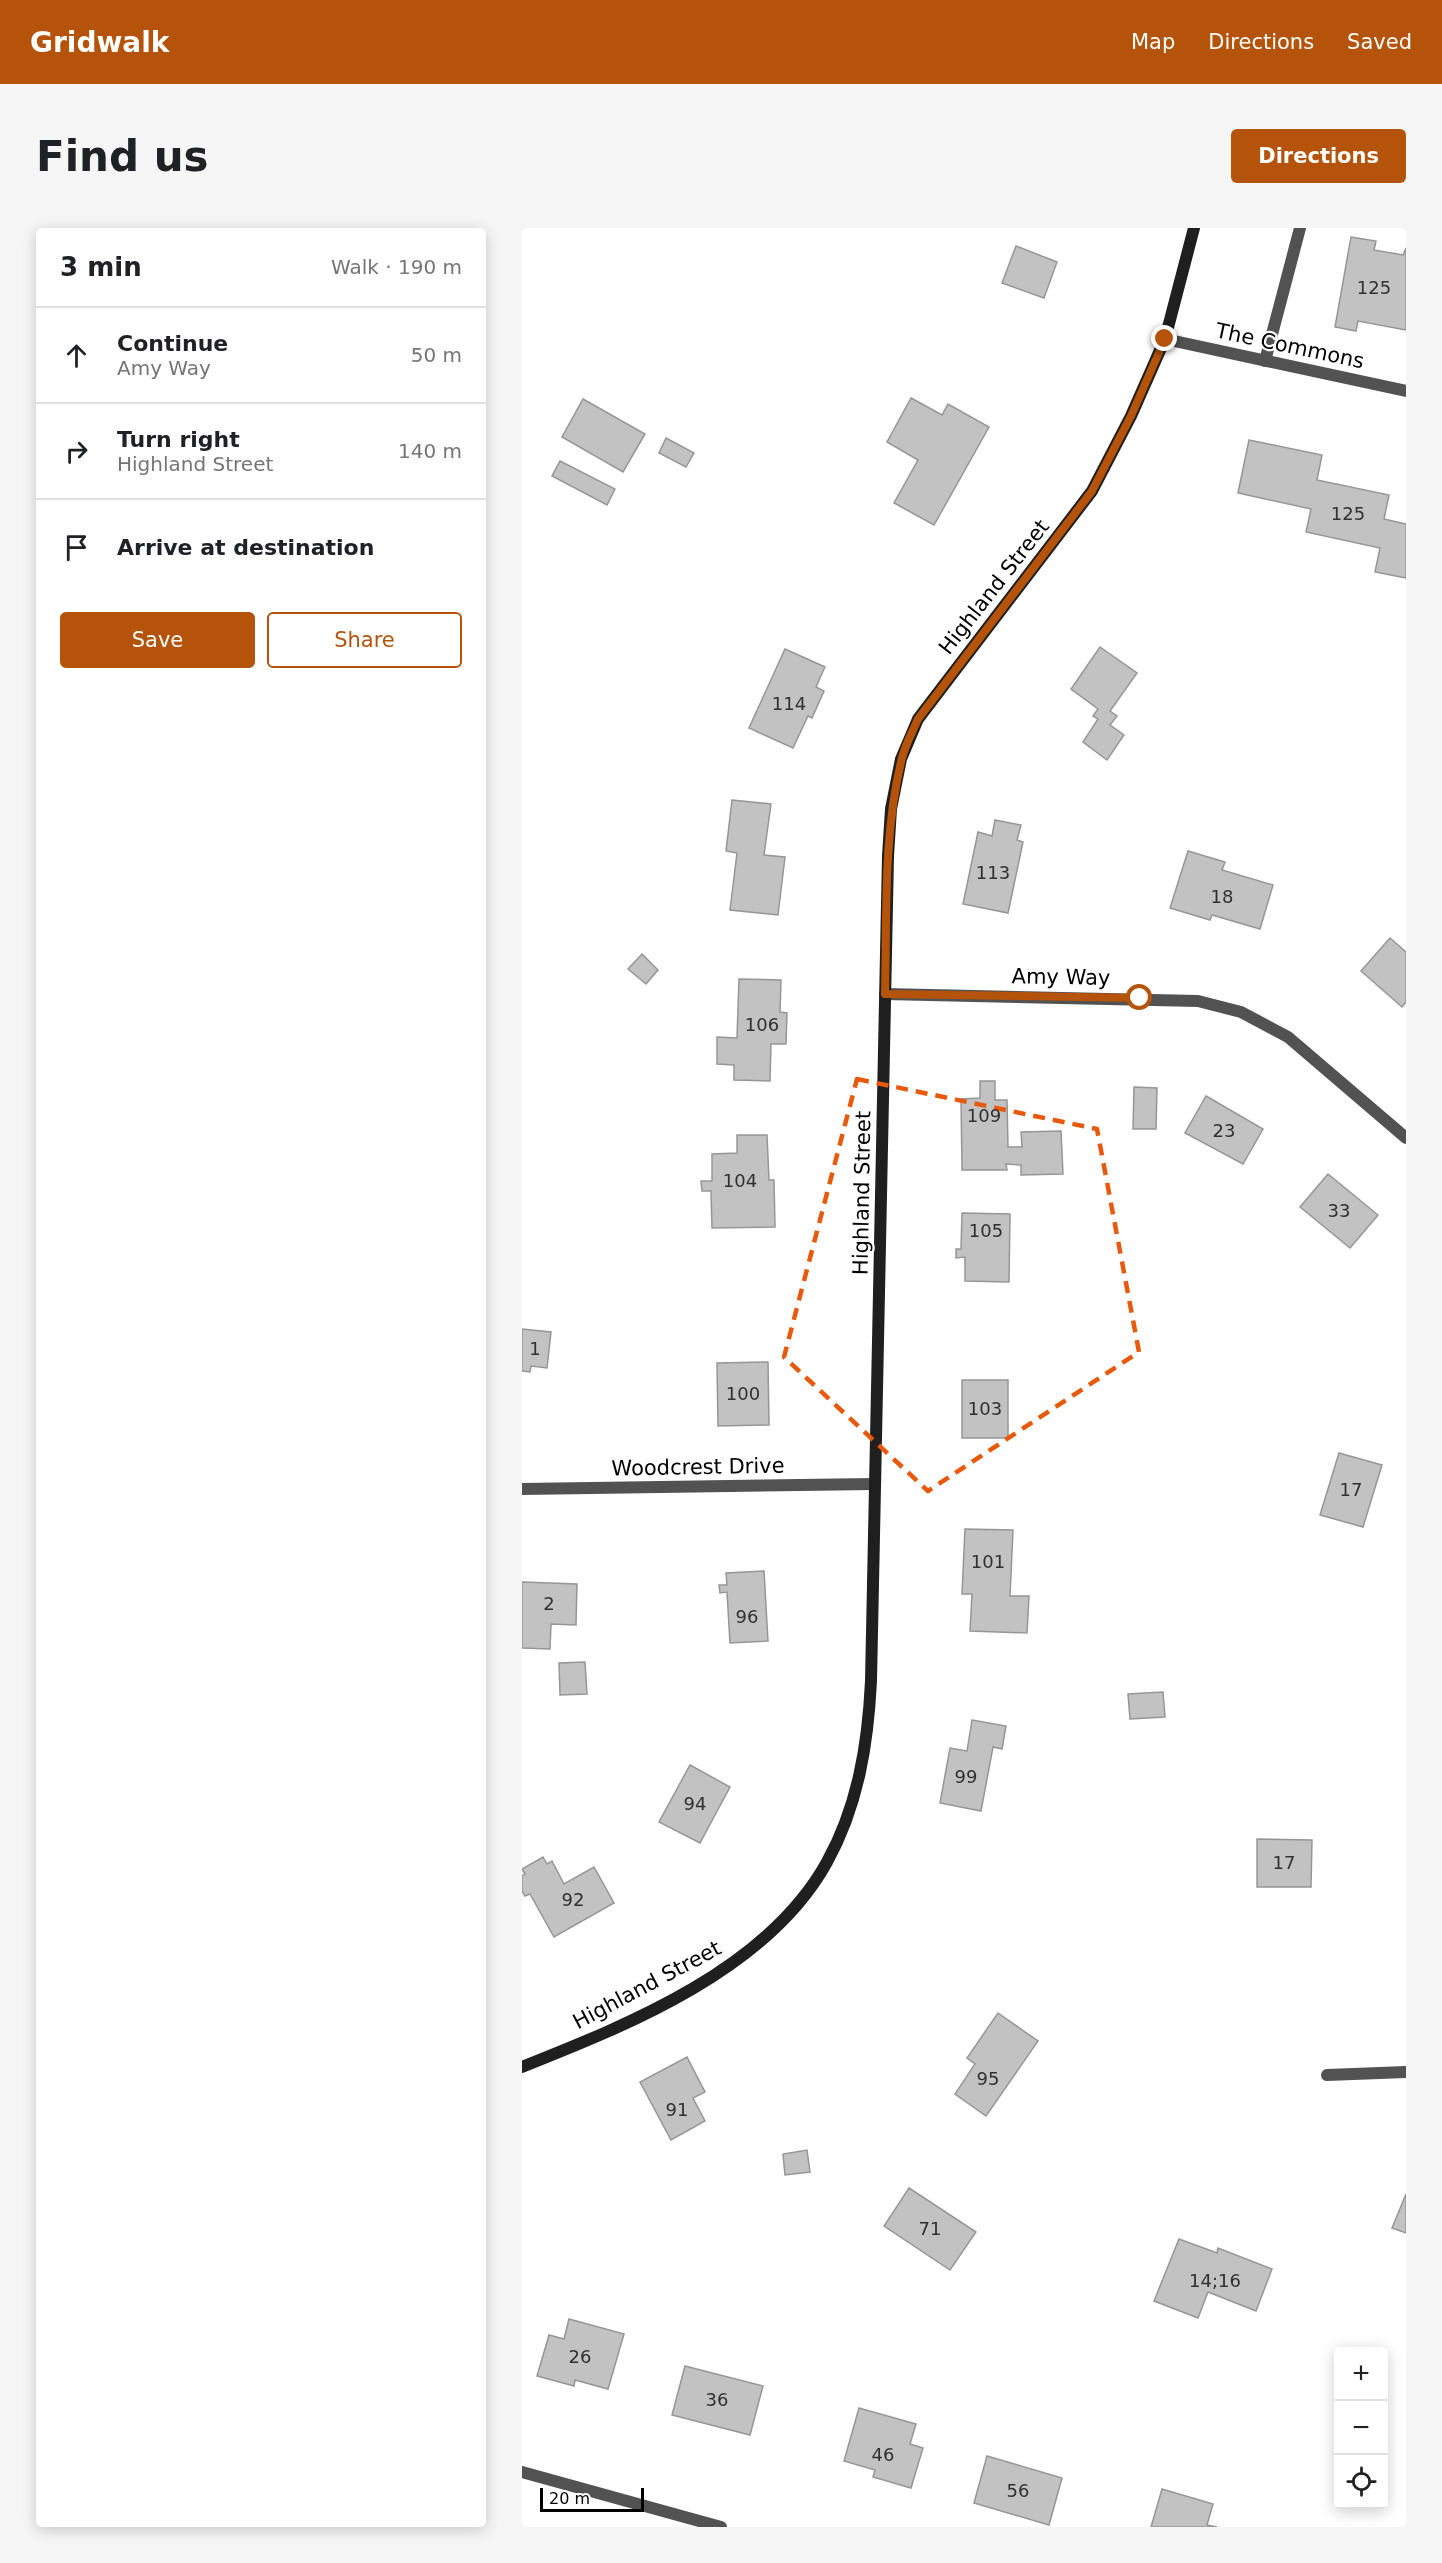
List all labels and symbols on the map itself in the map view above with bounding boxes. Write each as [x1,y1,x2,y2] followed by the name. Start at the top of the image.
[1357,277,1391,298] house number: 125
[1213,318,1366,373] street label: The Commons
[1151,325,1177,351] route end
[1331,503,1365,524] house number: 125
[934,515,1054,659] street label: Highland Street
[772,693,806,714] house number: 114
[976,862,1010,883] house number: 113
[1211,886,1233,907] house number: 18
[1011,964,1111,990] street label: Amy Way
[1126,984,1152,1010] route start
[745,1014,779,1035] house number: 106
[967,1105,1001,1126] house number: 109
[849,1111,875,1275] street label: Highland Street
[1213,1120,1235,1141] house number: 23
[723,1170,757,1191] house number: 104
[1328,1200,1350,1221] house number: 33
[969,1220,1003,1241] house number: 105
[529,1338,541,1359] house number: 1
[726,1383,760,1404] house number: 100
[968,1398,1002,1419] house number: 103
[611,1453,785,1481] street label: Woodcrest Drive
[1340,1479,1362,1500] house number: 17
[971,1551,1005,1572] house number: 101
[543,1593,555,1614] house number: 2
[736,1606,758,1627] house number: 96
[955,1766,977,1787] house number: 99
[684,1793,706,1814] house number: 94
[1273,1852,1295,1873] house number: 17
[562,1889,584,1910] house number: 92
[569,1936,725,2034] street label: Highland Street
[977,2068,999,2089] house number: 95
[666,2099,688,2120] house number: 91
[919,2218,941,2239] house number: 71
[1189,2270,1241,2291] house number: 14;16
[569,2346,591,2367] house number: 26
[706,2389,728,2410] house number: 36
[872,2444,894,2465] house number: 46
[1007,2480,1029,2501] house number: 56
[540,2485,644,2512] scale bar

